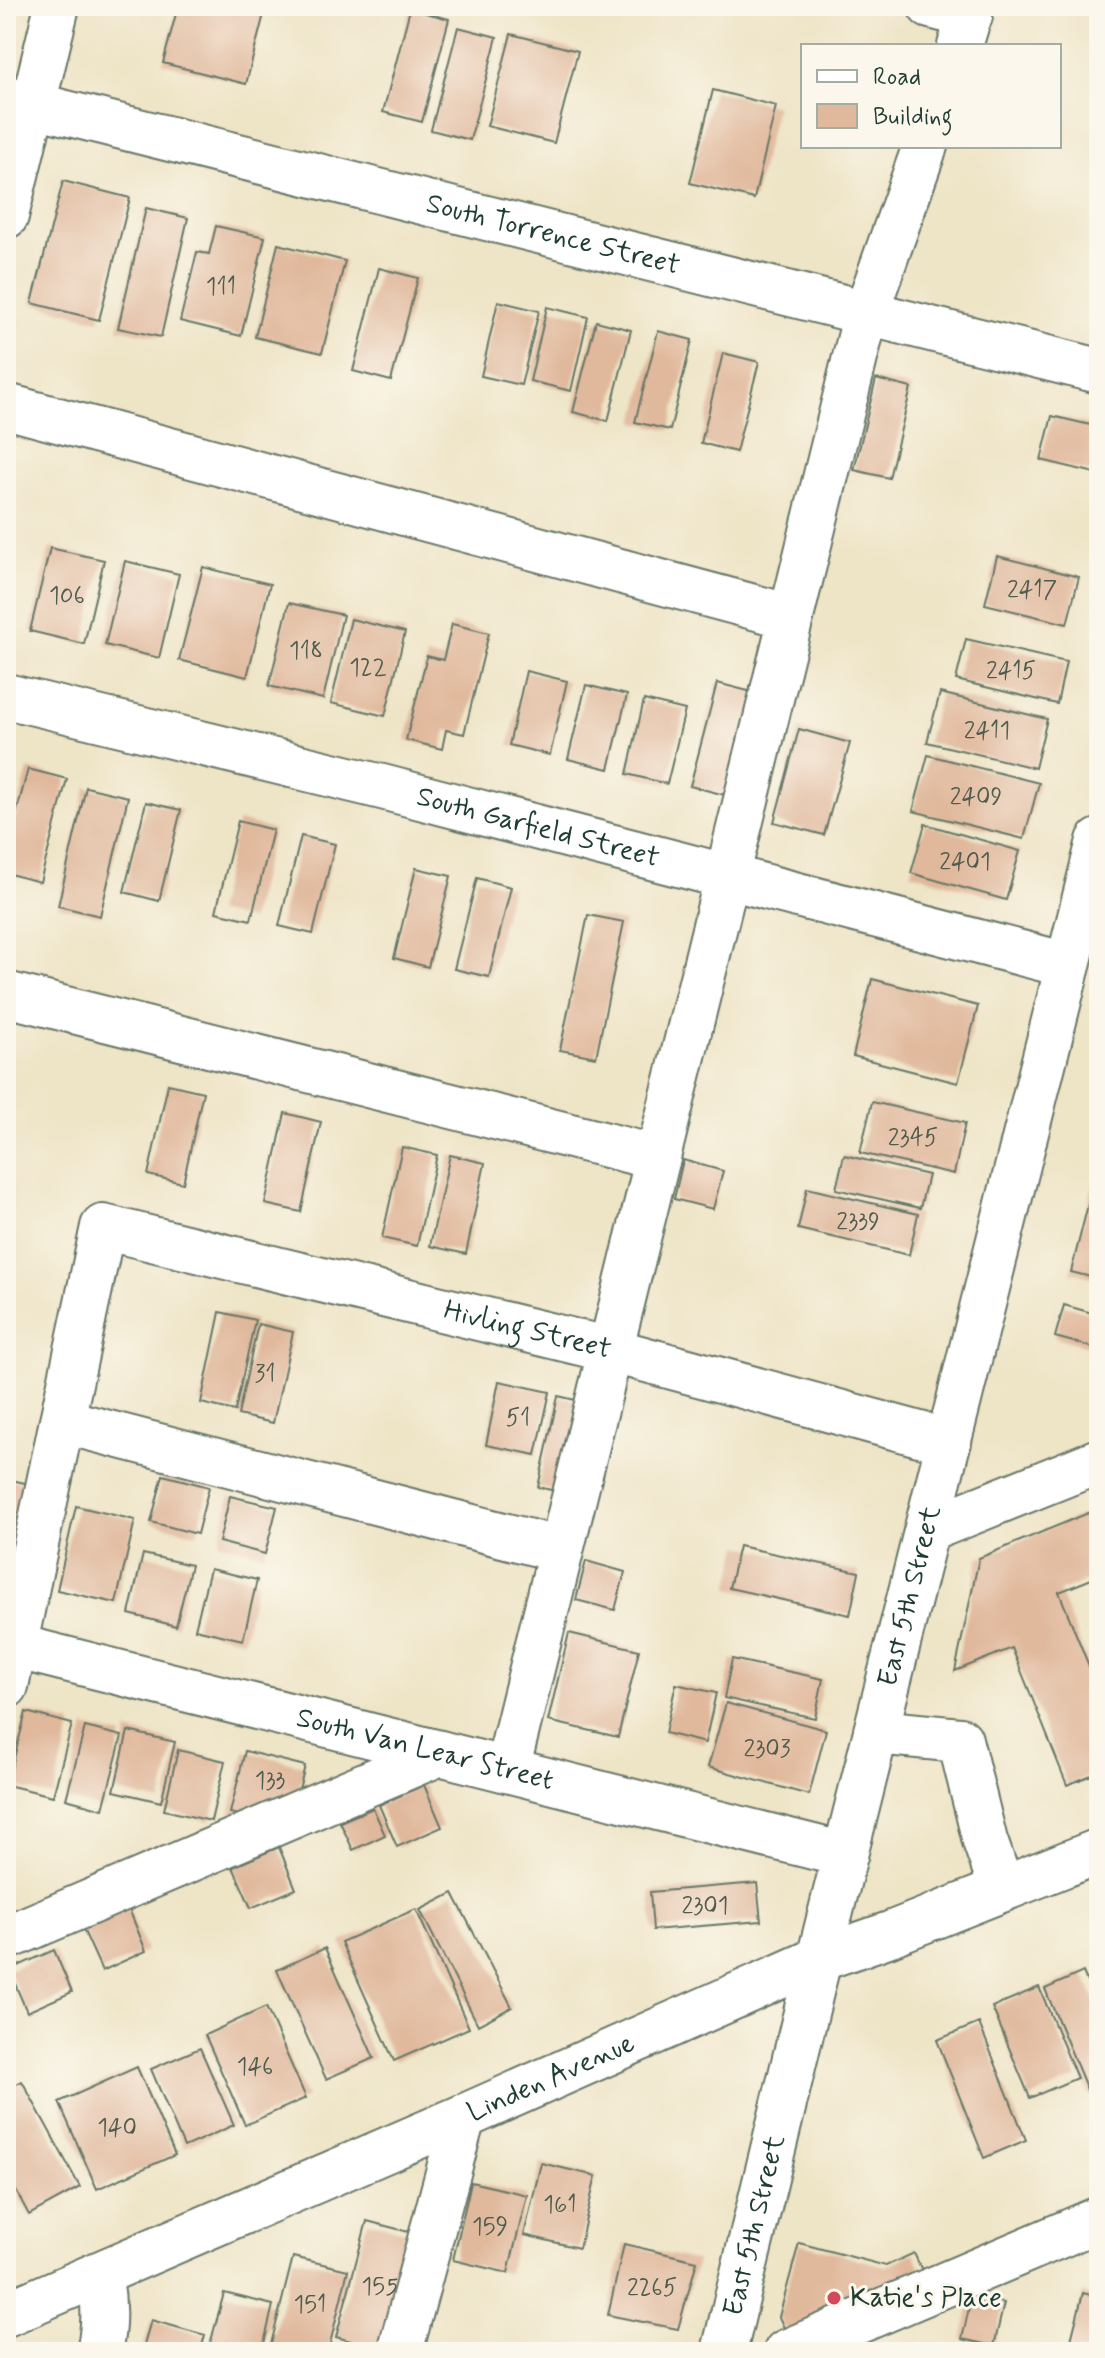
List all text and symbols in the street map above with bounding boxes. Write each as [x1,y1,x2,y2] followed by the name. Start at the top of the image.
[801,44,1061,148] legend
[873,62,921,93] text: Road
[873,102,953,136] text: Building
[422,185,684,284] street label: South Torrence Street
[206,272,236,303] house number: 111
[1007,575,1057,606] house number: 2417
[49,581,85,612] house number: 106
[289,636,323,667] house number: 118
[349,653,387,684] house number: 122
[986,656,1036,687] house number: 2415
[964,716,1010,747] house number: 2411
[413,778,663,877] street label: South Garfield Street
[950,782,1002,813] house number: 2409
[939,847,991,878] house number: 2401
[888,1123,938,1154] house number: 2345
[836,1207,880,1238] house number: 2339
[440,1292,615,1368] street label: Hivling Street
[254,1359,276,1390] house number: 31
[506,1403,530,1434] house number: 51
[869,1501,950,1691] street label: East 5th Street
[292,1699,557,1799] street label: South Van Lear Street
[743,1734,791,1765] house number: 2303
[255,1766,286,1797] house number: 133
[681,1891,729,1922] house number: 2301
[462,2025,641,2131] street label: Linden Avenue
[237,2052,273,2083] house number: 146
[97,2113,137,2144] house number: 140
[715,2131,794,2320] street label: East 5th Street
[543,2190,577,2221] house number: 161
[472,2212,508,2243] house number: 159
[362,2272,398,2303] house number: 155
[627,2273,677,2304] house number: 2265
[850,2280,1002,2317] place label: Katie's Place
[825,2289,843,2307] marker: Katie's Place
[294,2290,326,2321] house number: 151

